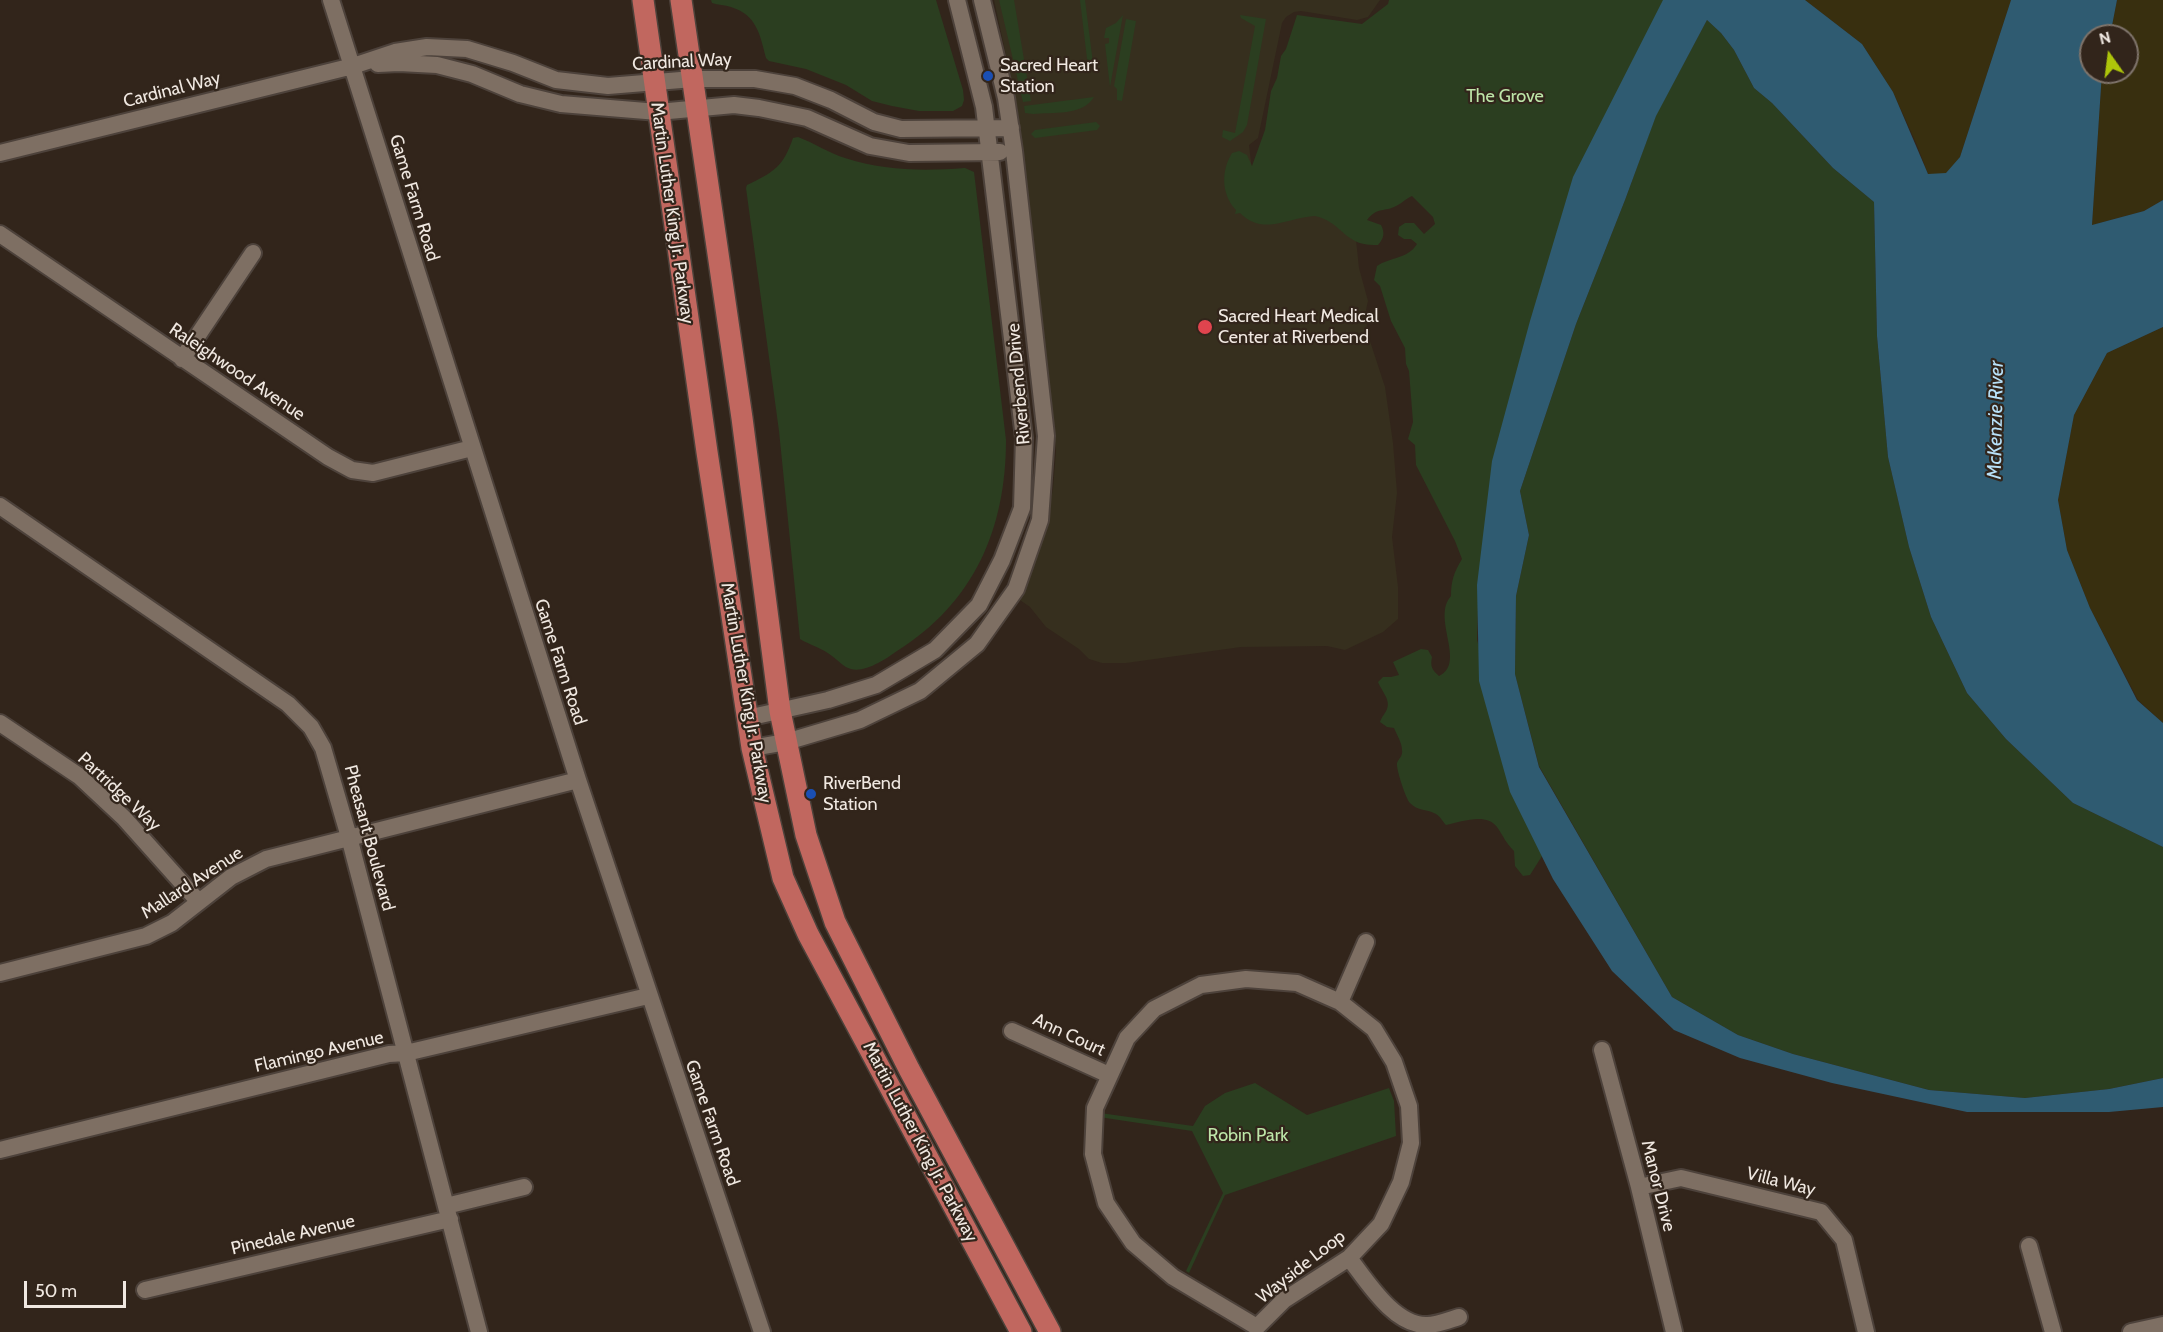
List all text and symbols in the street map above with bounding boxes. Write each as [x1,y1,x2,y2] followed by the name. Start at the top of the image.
[2079,24,2139,84] north arrow
[2097,27,2113,49] text: N
[632,49,732,75] street label: Cardinal Way
[1000,55,1098,98] place label: Sacred Heart Station
[121,67,223,113] street label: Cardinal Way
[981,69,995,83] marker: Sacred Heart Station
[1466,86,1544,108] park label: The Grove
[646,101,698,325] street label: Martin Luther King Jr. Parkway
[384,132,444,264] street label: Game Farm Road
[1218,306,1379,348] place label: Sacred Heart Medical Center at Riverbend
[1196,318,1214,336] marker: Sacred Heart Medical Center at Riverbend
[165,319,309,425] street label: Raleighwood Avenue
[1003,322,1035,446] street label: Riverbend Drive
[1983,361,2009,479] water label: McKenzie River
[716,581,776,805] street label: Martin Luther King Jr. Parkway
[529,596,591,728] street label: Game Farm Road
[73,748,165,836] street label: Partridge Way
[339,763,399,913] street label: Pheasant Boulevard
[823,773,901,816] place label: RiverBend Station
[804,787,818,801] marker: RiverBend Station
[137,842,247,924] street label: Mallard Avenue
[1029,1009,1109,1061] street label: Ann Court
[252,1027,386,1077] street label: Flamingo Avenue
[858,1038,982,1246] street label: Martin Luther King Jr. Parkway
[680,1057,744,1189] street label: Game Farm Road
[1208,1125,1288,1147] park label: Robin Park
[1636,1138,1680,1234] street label: Manor Drive
[1744,1163,1818,1201] street label: Villa Way
[229,1210,357,1260] street label: Pinedale Avenue
[1252,1226,1350,1308] street label: Wayside Loop
[27,1269,129,1307] scale bar
[35,1280,77,1302] text: 50 m

